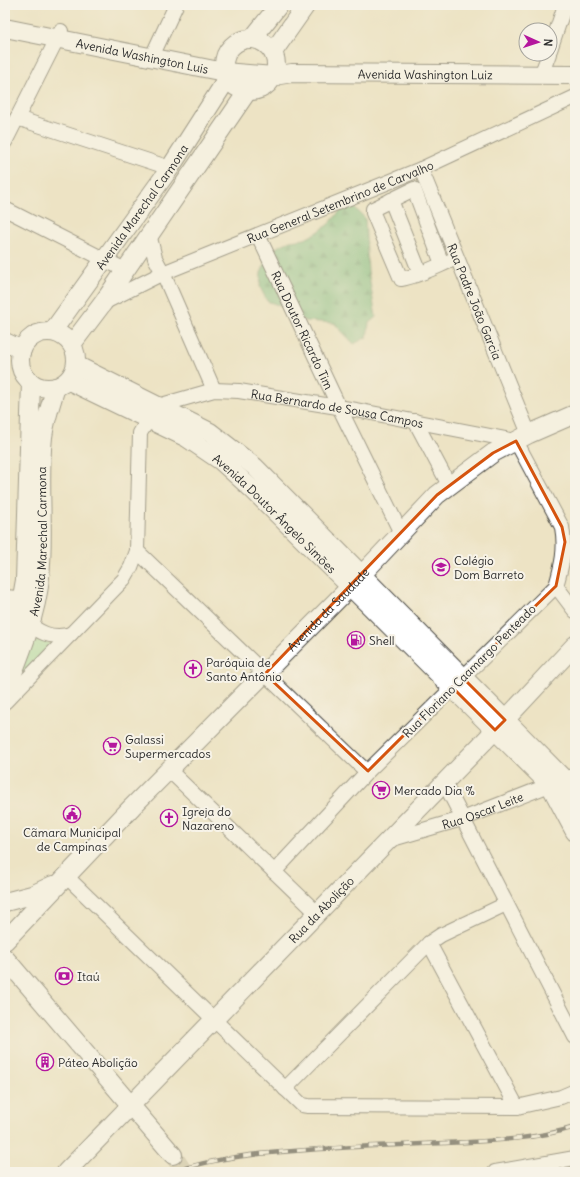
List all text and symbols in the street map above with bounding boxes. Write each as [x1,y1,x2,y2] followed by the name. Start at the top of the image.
[518,22,558,62] north arrow
[75,35,210,76] street label: Avenida Washington Luis
[541,38,555,47] text: N
[358,66,493,82] street label: Avenida Washington Luiz
[92,141,191,272] street label: Avenida Marechal Carmona
[245,157,436,246] street label: Rua General Setembrino de Carvalho
[445,241,505,362] street label: Rua Padre João Garcia
[268,268,337,392] street label: Rua Doutor Ricardo Tim
[250,386,425,430] street label: Rua Bernardo de Sousa Campos
[210,450,340,576] street label: Avenida Doutor Ângelo Simões
[25,466,49,618] street label: Avenida Marechal Carmona
[454,553,524,582] place label: Colégio Dom Barreto
[431,557,451,577] school or university icon: Colégio Dom Barreto
[284,564,372,654] street label: Avenida da Saudade
[399,601,539,741] street label: Rua Floriano Caamargo Penteado
[346,630,366,650] fuel station icon: Shell
[369,633,394,648] place label: Shell
[206,655,282,684] place label: Paróquia de Santo Antônio
[183,659,203,679] church icon: Paróquia de Santo Antônio
[125,732,211,761] place label: Galassi Supermercados
[102,736,122,756] supermarket icon: Galassi Supermercados
[371,780,391,800] supermarket icon: Mercado Dia %
[394,783,475,798] place label: Mercado Dia %
[440,789,525,832] street label: Rua Oscar Leite
[62,804,82,824] public building icon: Cãmara Municipal de Campinas
[182,804,235,833] place label: Igreja do Nazareno
[159,808,179,828] church icon: Igreja do Nazareno
[23,825,121,854] place label: Cãmara Municipal de Campinas
[285,873,357,946] street label: Rua da Abolição
[54,966,74,986] bank icon: Itaú
[77,969,100,984] place label: Itaú
[35,1052,55,1072] building icon: Páteo Abolição
[58,1055,138,1070] place label: Páteo Abolição

